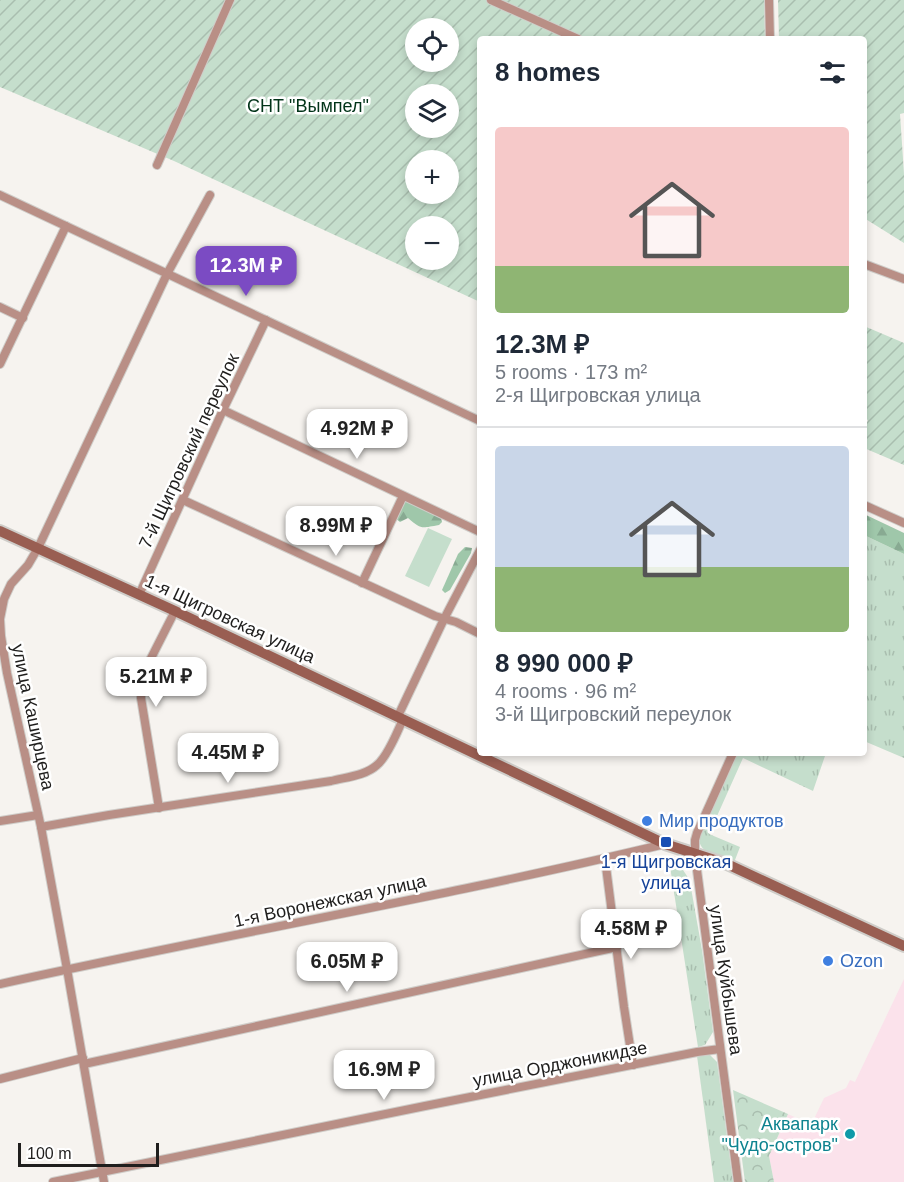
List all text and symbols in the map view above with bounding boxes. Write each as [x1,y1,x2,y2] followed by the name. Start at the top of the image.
[405,18,459,270] map controls
[405,18,459,72] button: locate
[816,56,849,89] icon: filters
[495,57,601,87] text: 8 homes
[405,84,459,138] button: layers
[247,96,369,116] park label: СНТ "Вымпел"
[405,150,459,204] button: +
[618,166,726,274] icon: home
[405,216,459,270] button: −
[191,246,301,297] pin: 12.3M ₽
[210,254,282,276] text: 12.3M ₽
[495,329,590,359] text: 12.3M ₽
[135,350,243,552] street label: 7-й Щигровский переулок
[495,361,647,383] text: 5 rooms · 173 m²
[495,384,701,406] text: 2-я Щигровская улица
[302,409,412,460] pin: 4.92M ₽
[321,417,393,439] text: 4.92M ₽
[618,485,726,593] icon: home
[281,506,391,557] pin: 8.99M ₽
[300,514,372,536] text: 8.99M ₽
[142,571,319,668] street label: 1-я Щигровская улица
[8,642,58,793] street label: улица Каширцева
[495,648,633,678] text: 8 990 000 ₽
[101,657,211,708] pin: 5.21M ₽
[120,665,192,687] text: 5.21M ₽
[495,680,636,702] text: 4 rooms · 96 m²
[495,703,731,725] text: 3-й Щигровский переулок
[173,733,283,784] pin: 4.45M ₽
[192,741,264,763] text: 4.45M ₽
[659,811,784,831] place label: Мир продуктов
[640,814,654,828] marker: Мир продуктов
[659,835,673,849] marker: 1-я Щигровская улица
[601,852,731,893] place label: 1-я Щигровская улица
[232,871,429,931] street label: 1-я Воронежская улица
[706,904,747,1057] street label: улица Куйбышева
[576,909,686,960] pin: 4.58M ₽
[595,917,667,939] text: 4.58M ₽
[292,942,402,993] pin: 6.05M ₽
[311,950,383,972] text: 6.05M ₽
[840,951,883,971] place label: Ozon
[821,954,835,968] marker: Ozon
[471,1037,649,1091] street label: улица Орджоникидзе
[329,1050,439,1101] pin: 16.9M ₽
[348,1058,420,1080] text: 16.9M ₽
[721,1114,838,1155] place label: Аквапарк "Чудо-остров"
[843,1127,857,1141] marker: Аквапарк "Чудо-остров"
[18,1140,159,1168] scale bar
[27,1145,71,1162] text: 100 m

